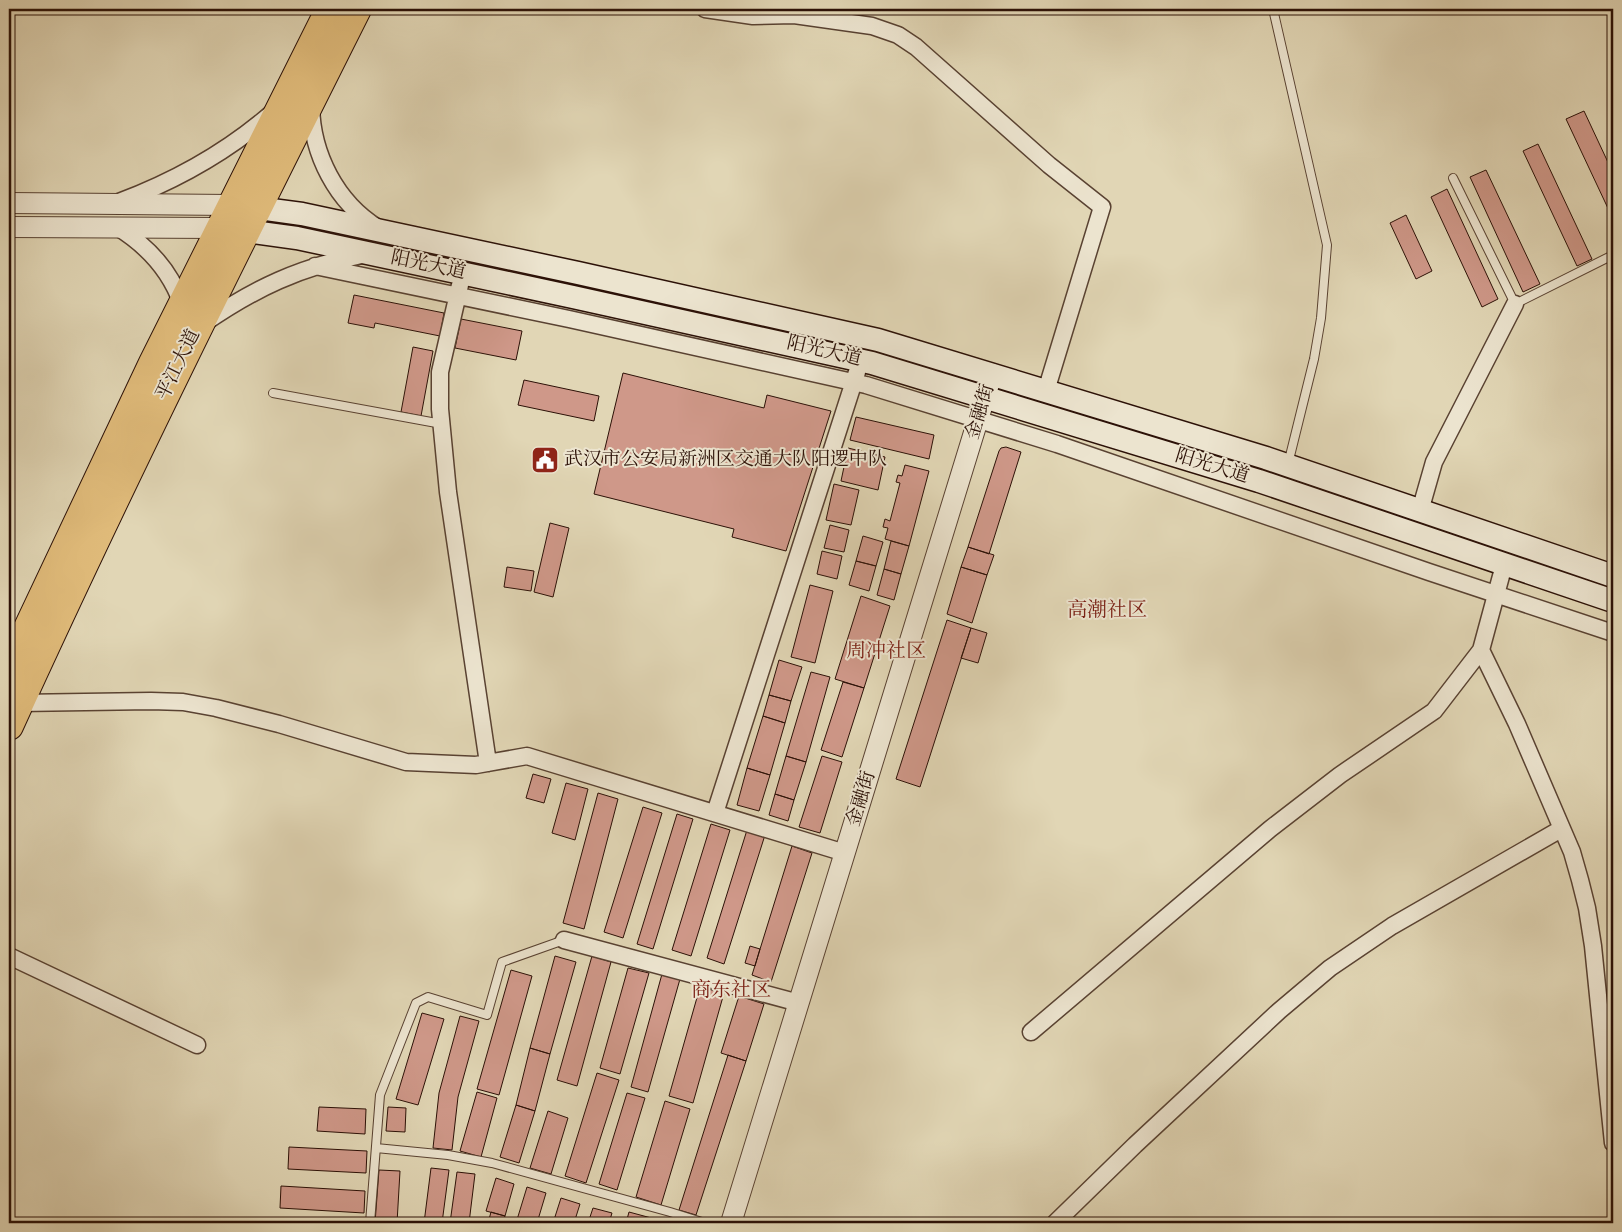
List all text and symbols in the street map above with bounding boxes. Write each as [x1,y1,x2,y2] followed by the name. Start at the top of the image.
[389,246,468,283] street label: 阳光大道
[151,325,204,403] street label: 平江大道
[785,331,864,370] street label: 阳光大道
[961,381,998,442] street label: 金融街
[1173,444,1252,487] street label: 阳光大道
[530,445,560,475] public building icon: 武汉市公安局新洲区交通大队阳逻中队
[564,448,887,470] place label: 武汉市公安局新洲区交通大队阳逻中队
[1067,599,1147,621] district label: 高潮社区
[846,640,926,662] district label: 周冲社区
[842,768,879,829] street label: 金融街
[691,978,771,1001] district label: 商东社区

